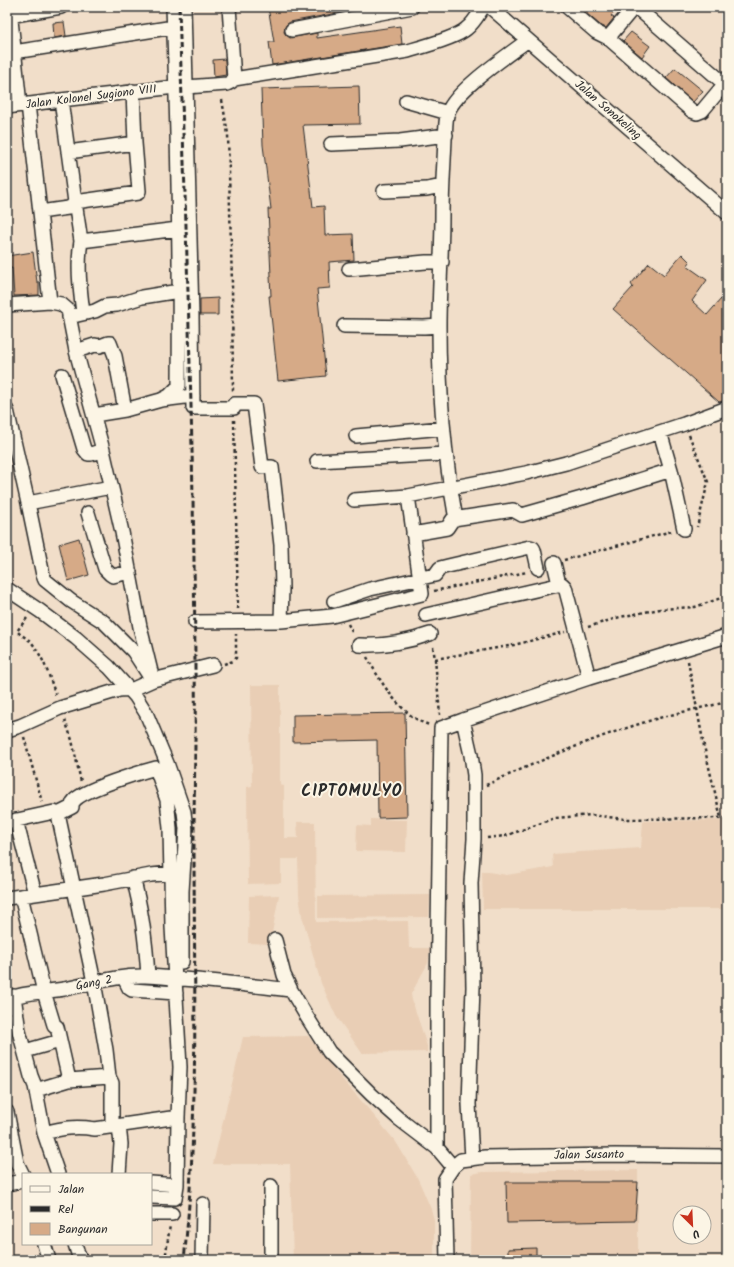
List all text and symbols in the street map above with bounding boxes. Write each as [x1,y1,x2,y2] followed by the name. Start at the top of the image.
[570,75,646,145] street label: Jalan Sonokeling
[24,80,158,114] street label: Jalan Kolonel Sugiono VIII
[301,779,403,804] district label: CIPTOMULYO
[74,970,114,996] street label: Gang 2
[554,1145,624,1165] street label: Jalan Susanto
[22,1173,152,1245] legend
[58,1180,84,1199] text: Jalan
[58,1200,73,1219] text: Rel
[672,1205,712,1245] north arrow
[58,1220,108,1239] text: Bangunan
[689,1224,702,1243] text: U

